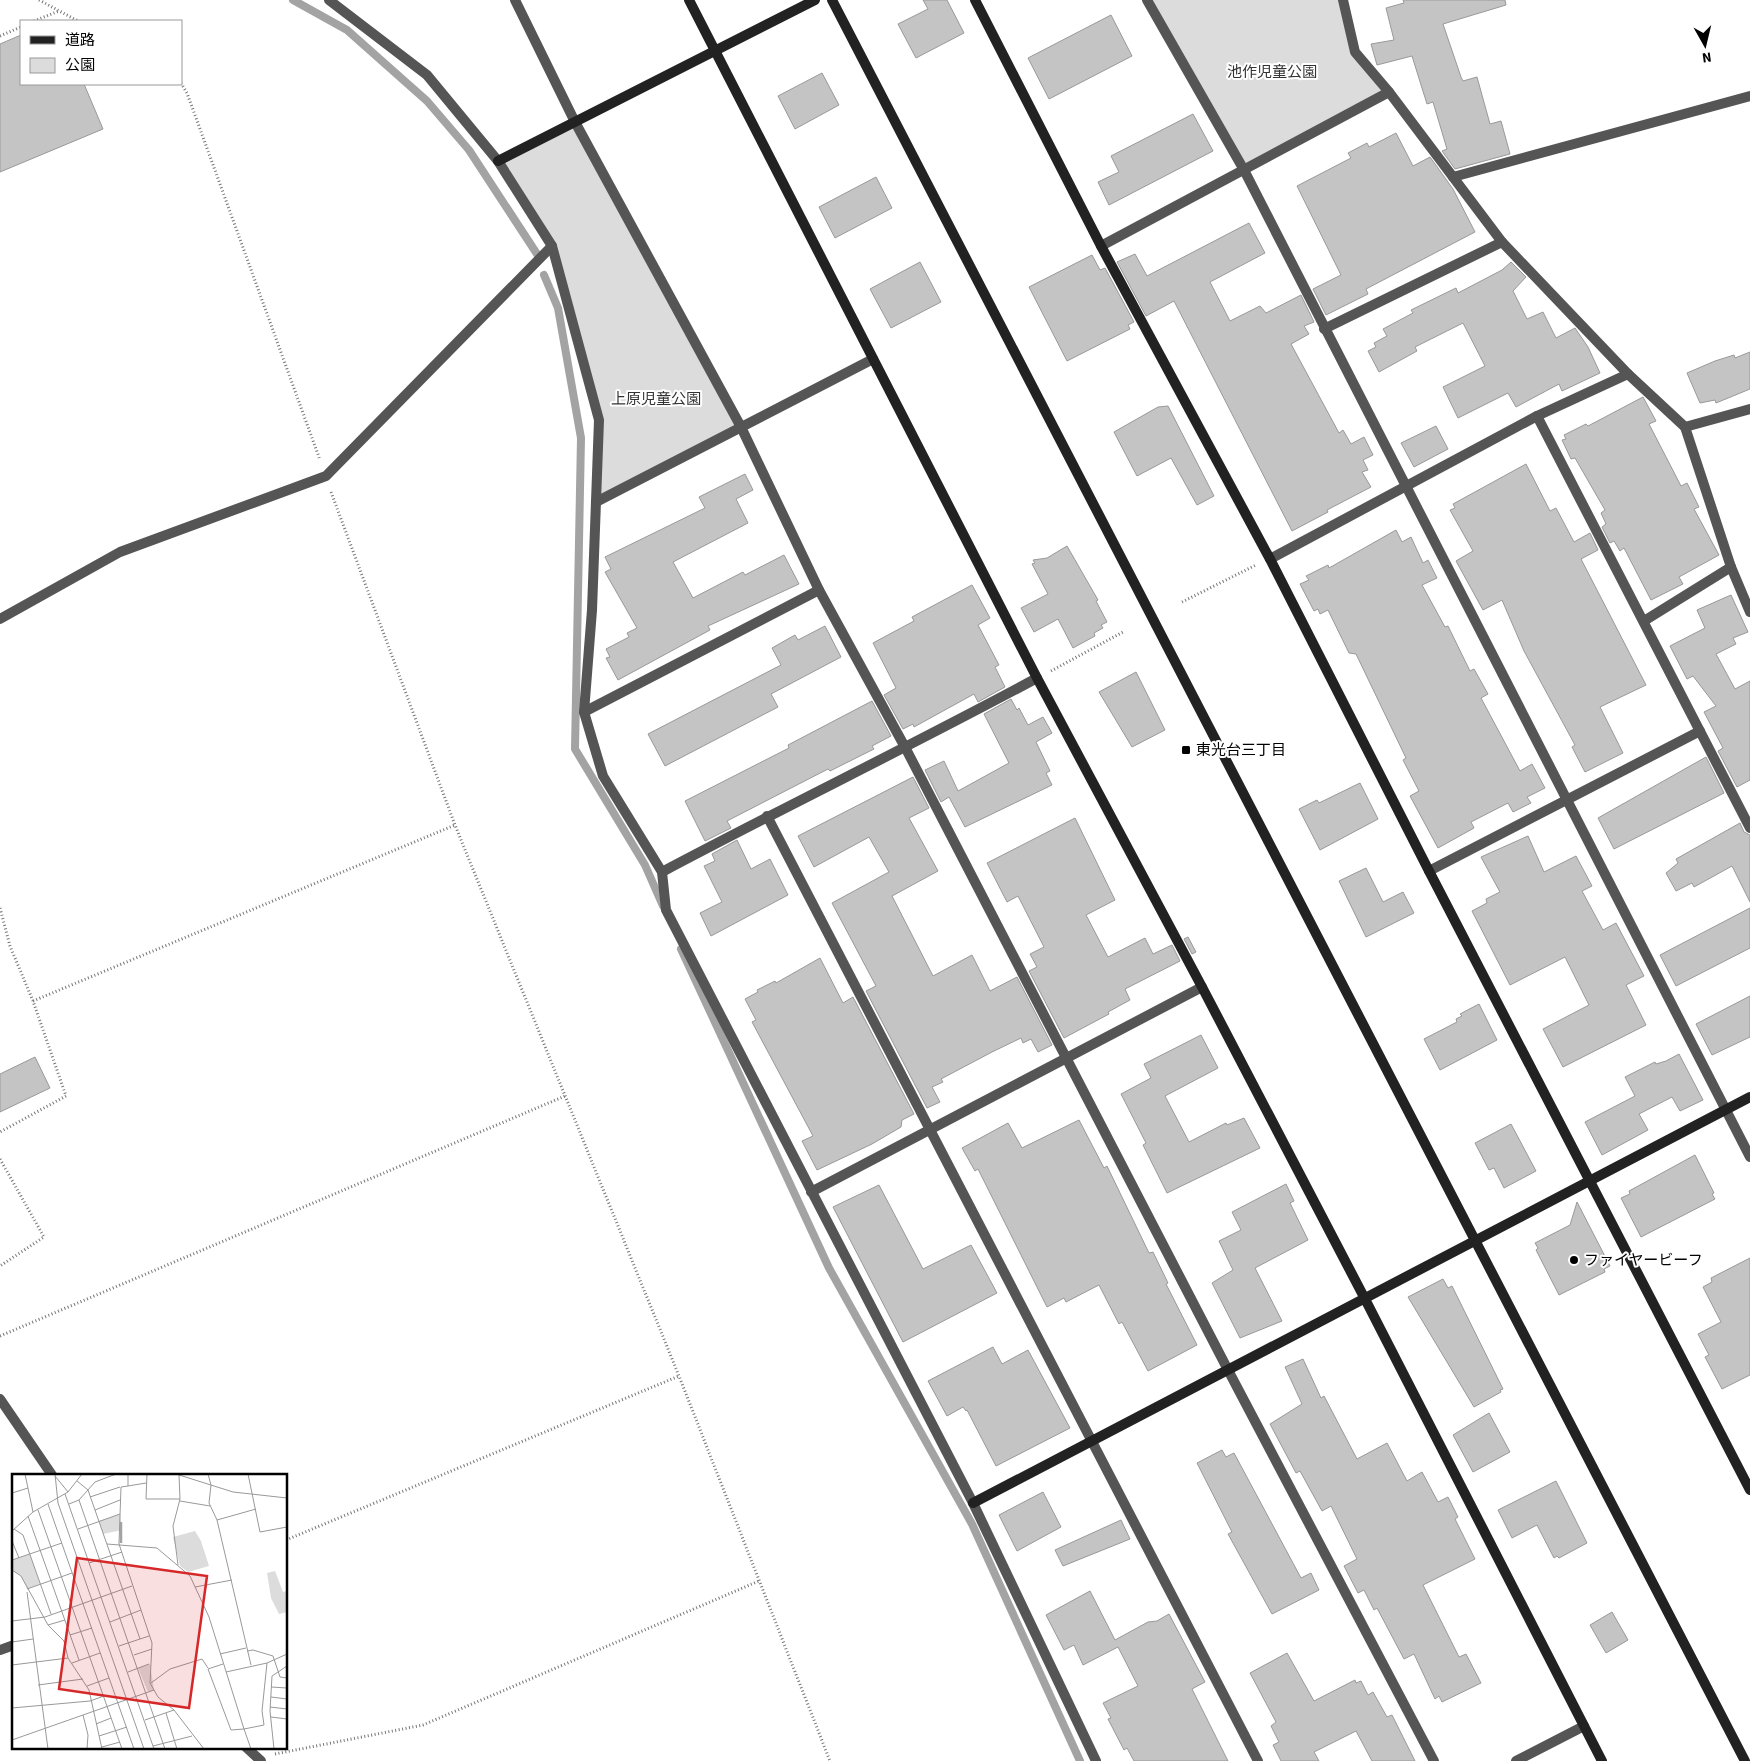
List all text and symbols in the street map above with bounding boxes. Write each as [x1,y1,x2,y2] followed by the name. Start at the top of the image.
[20,20,182,85] legend
[1680,20,1730,70] north arrow
[65,30,95,51] text: 道路
[1701,46,1713,67] text: N
[65,55,95,76] text: 公園
[1227,62,1317,83] park label: 池作児童公園
[611,389,701,410] park label: 上原児童公園
[1196,740,1286,761] place label: 東光台三丁目
[1180,744,1192,756] marker: 東光台三丁目
[1584,1250,1703,1271] place label: ファイヤービーフ
[1568,1254,1580,1266] marker: ファイヤービーフ
[12,1474,288,1748] inset map

